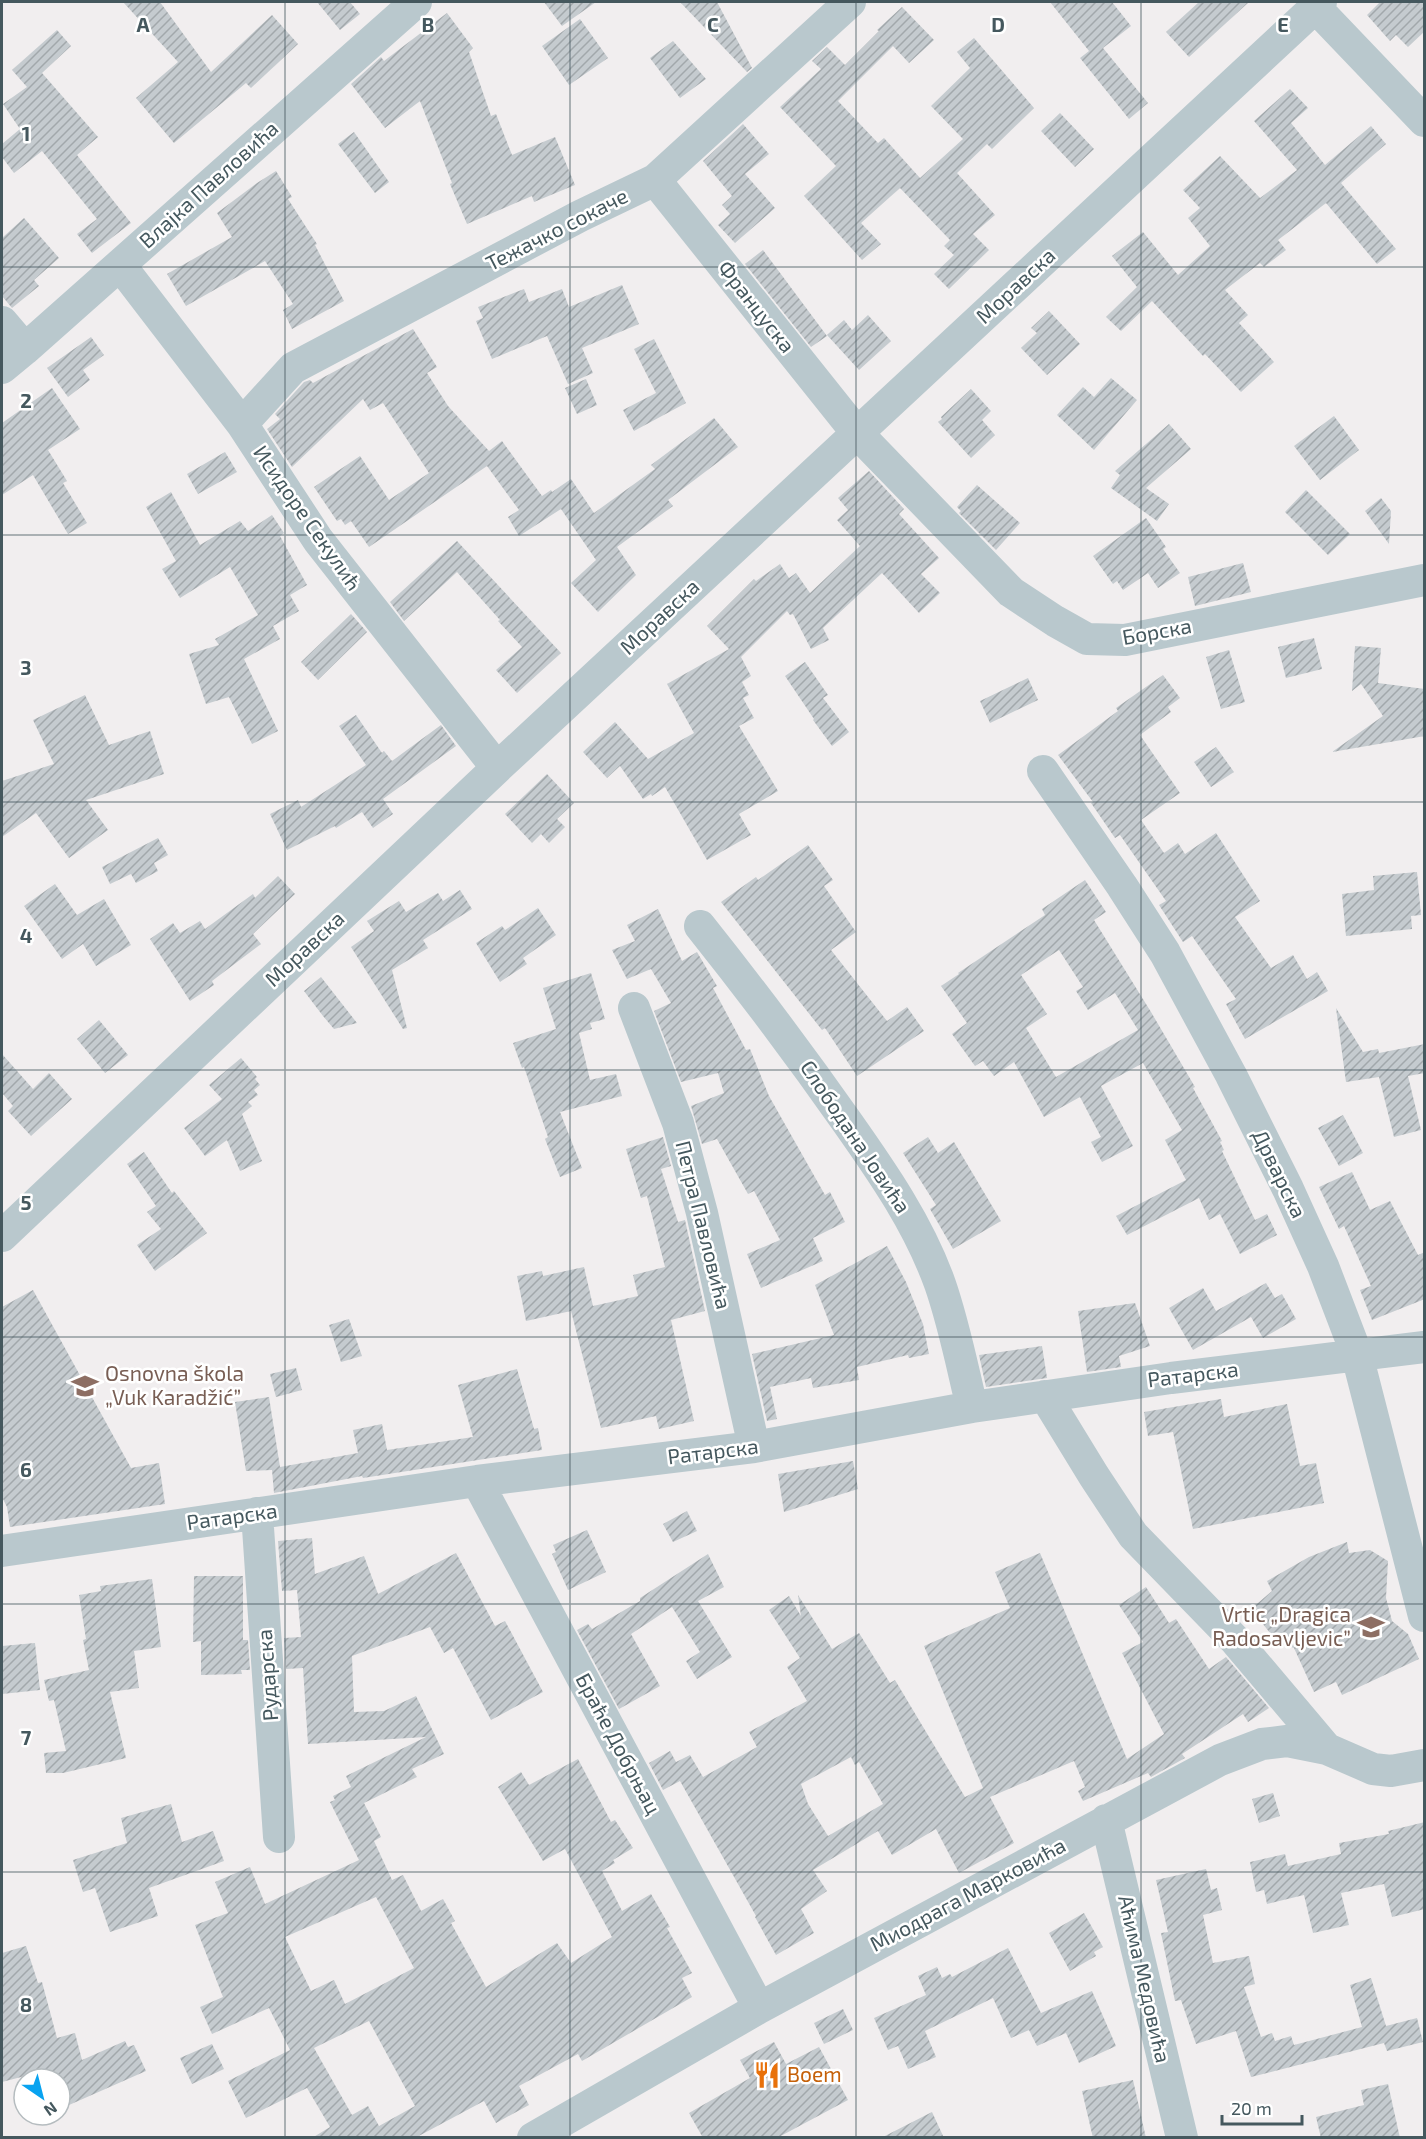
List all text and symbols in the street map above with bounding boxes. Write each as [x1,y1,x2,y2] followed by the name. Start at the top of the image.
[136,12,150,36] text: A
[422,12,434,36] text: B
[707,12,719,36] text: C
[991,12,1005,36] text: D
[1277,12,1289,36] text: E
[133,115,283,254] street label: Влајка Павловића
[22,121,30,145] text: 1
[481,182,631,275] street label: Тежачко сокаче
[970,242,1060,328] street label: Моравска
[713,255,801,358] street label: Француска
[20,388,32,412] text: 2
[248,440,367,595] street label: Исидоре Секулић
[614,573,704,659] street label: Моравска
[1120,612,1193,649] street label: Борска
[20,655,32,679] text: 3
[259,905,349,991] street label: Моравска
[20,923,33,947] text: 4
[796,1055,917,1217] street label: Слободана Јовића
[1248,1125,1313,1222] street label: Дрварска
[671,1138,737,1311] street label: Петра Павловића
[20,1190,32,1214] text: 5
[1146,1356,1240,1391] street label: Ратарска
[105,1360,244,1409] place label: Osnovna škola „Vuk Karadžić”
[70,1371,100,1401] school or university icon: Osnovna škola „Vuk Karadžić”
[666,1433,760,1468] street label: Ратарска
[20,1457,32,1481] text: 6
[185,1497,279,1534] street label: Ратарска
[1212,1601,1351,1651] place label: Vrtic „Dragica Radosavljevic”
[1356,1612,1386,1642] school or university icon: Vrtic „Dragica Radosavljevic”
[251,1628,283,1722] street label: Рударска
[572,1668,667,1818] street label: Браће Добрњац
[21,1725,32,1749] text: 7
[865,1832,1069,1956] street label: Миодрага Марковића
[1114,1892,1177,2065] street label: Аћима Медовића
[20,1992,32,2016] text: 8
[752,2060,782,2090] restaurant icon: Boem
[787,2061,842,2086] place label: Boem
[12,2067,72,2127] north arrow
[1222,2088,1302,2126] scale bar
[1231,2097,1272,2119] text: 20 m
[41,2099,61,2121] text: N

